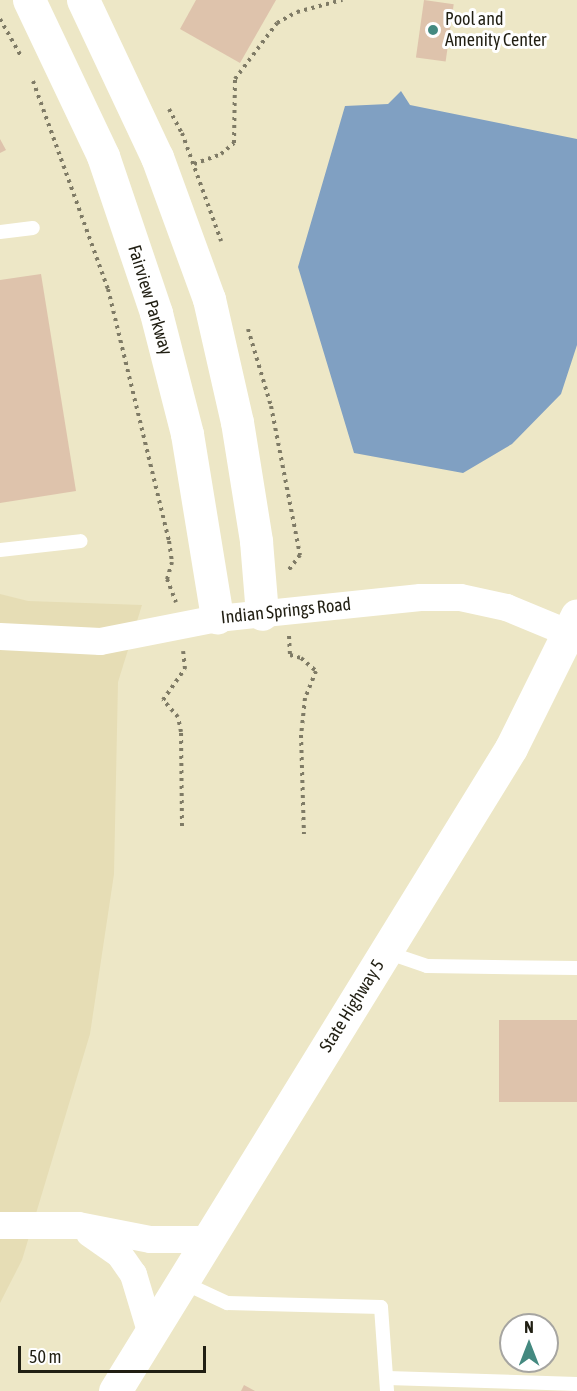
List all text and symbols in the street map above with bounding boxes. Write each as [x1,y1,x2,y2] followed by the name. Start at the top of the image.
[445,9,546,52] place label: Pool and Amenity Center
[426,23,440,37] marker: Pool and Amenity Center
[123,242,177,358] street label: Fairview Parkway
[220,593,352,629] street label: Indian Springs Road
[315,956,389,1056] street label: State Highway 5
[499,1313,559,1373] north arrow
[524,1318,534,1336] text: N
[21,1334,208,1372] scale bar
[29,1346,61,1367] text: 50 m

